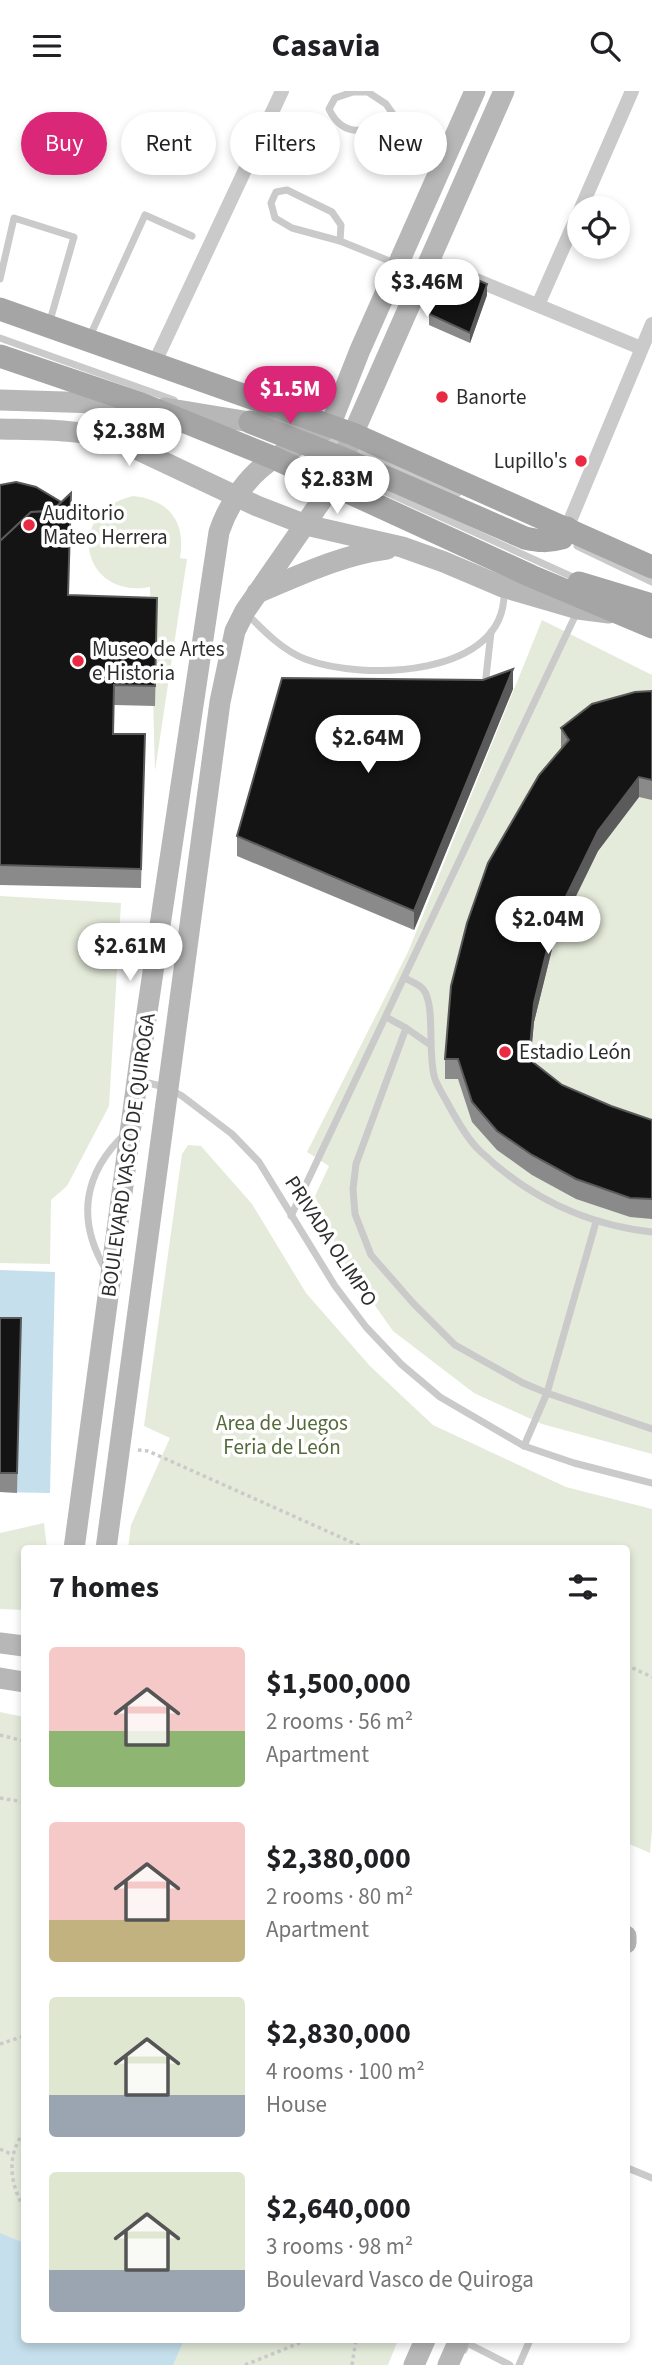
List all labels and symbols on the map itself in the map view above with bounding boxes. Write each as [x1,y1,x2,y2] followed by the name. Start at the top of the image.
[370,259,484,319] pin: $3.46M
[241,367,339,426] pin: $1.5M
[456,382,526,412] place label: Banorte
[434,389,450,405] marker: Banorte
[72,409,186,468] pin: $2.38M
[494,446,567,476] place label: Lupillo's
[573,453,589,469] marker: Lupillo's
[280,457,394,516] pin: $2.83M
[43,498,168,552] place label: Auditorio Mateo Herrera
[21,517,37,533] marker: Auditorio Mateo Herrera
[92,634,225,688] place label: Museo de Artes e Historia
[70,653,86,669] marker: Museo de Artes e Historia
[311,715,425,775] pin: $2.64M
[491,897,605,956] pin: $2.04M
[73,923,187,983] pin: $2.61M
[93,1011,163,1299] street label: BOULEVARD VASCO DE QUIROGA
[519,1037,631,1067] place label: Estadio León
[497,1044,513,1060] marker: Estadio León
[277,1170,385,1312] street label: PRIVADA OLIMPO
[216,1408,348,1462] park label: Area de Juegos Feria de León

